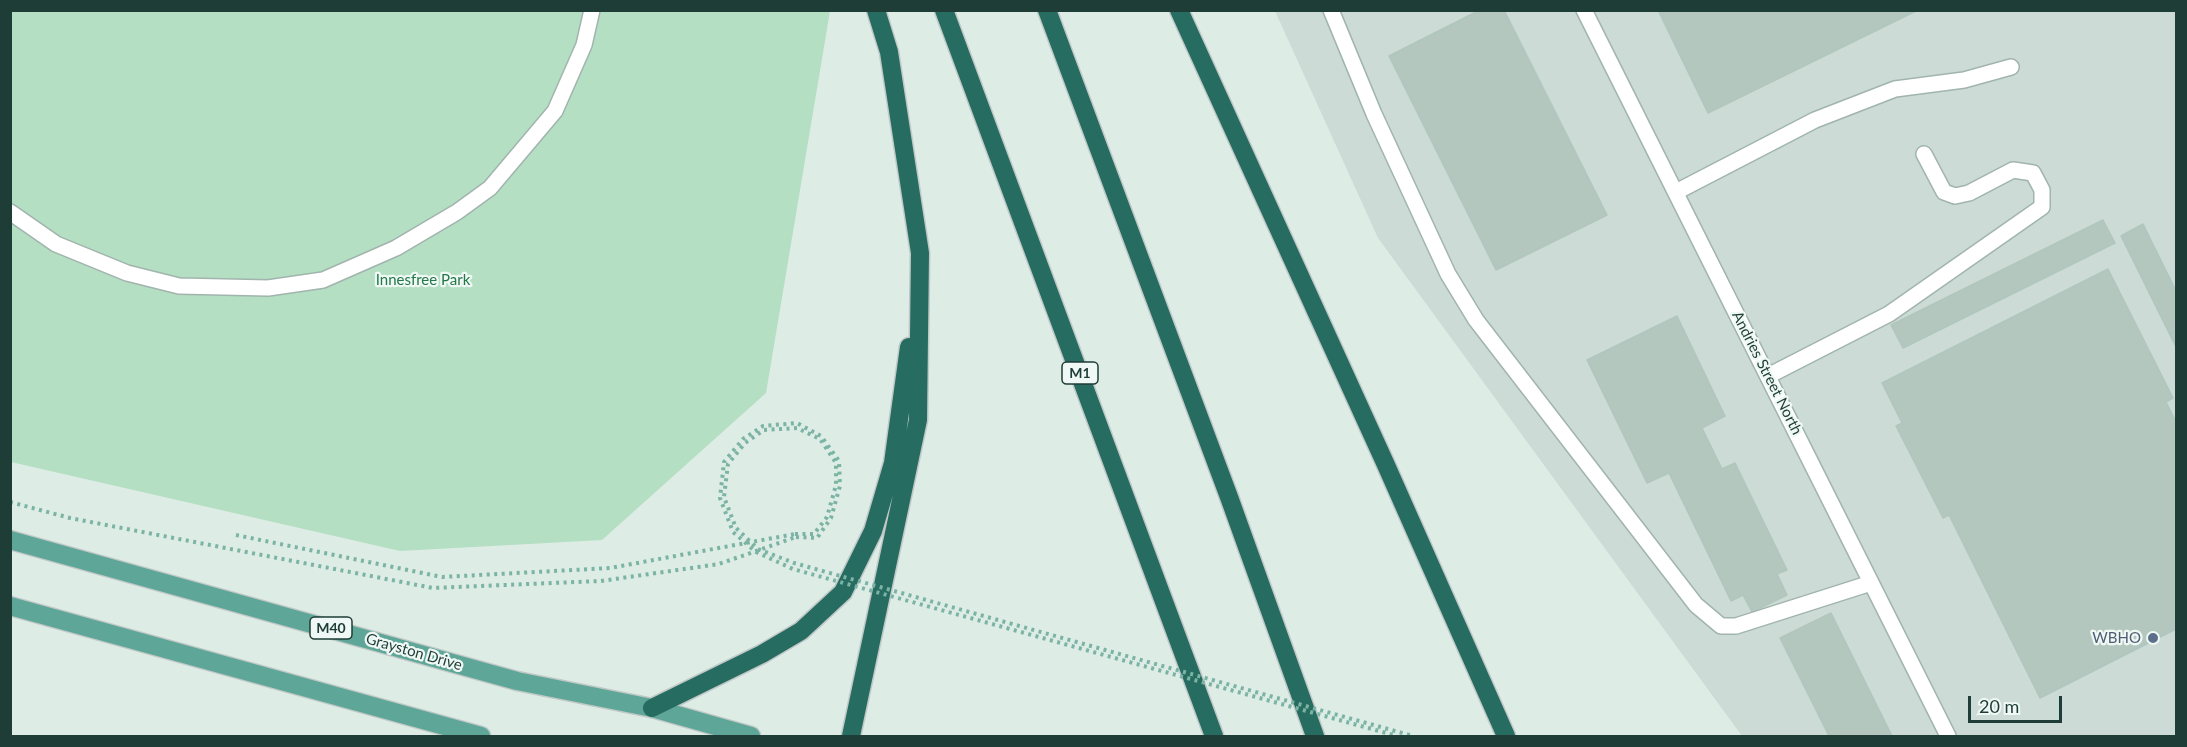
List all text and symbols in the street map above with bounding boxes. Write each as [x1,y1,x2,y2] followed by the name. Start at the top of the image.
[376,271,470,289] park label: Innesfree Park
[1728,308,1806,438] street label: Andries Street North
[1062,362,1098,384] road number: M1
[310,617,352,639] road number: M40
[2092,629,2141,647] place label: WBHO
[364,630,464,674] street label: Grayston Drive
[2146,631,2160,645] marker: WBHO
[1971,684,2066,722] scale bar
[1979,695,2019,717] text: 20 m

